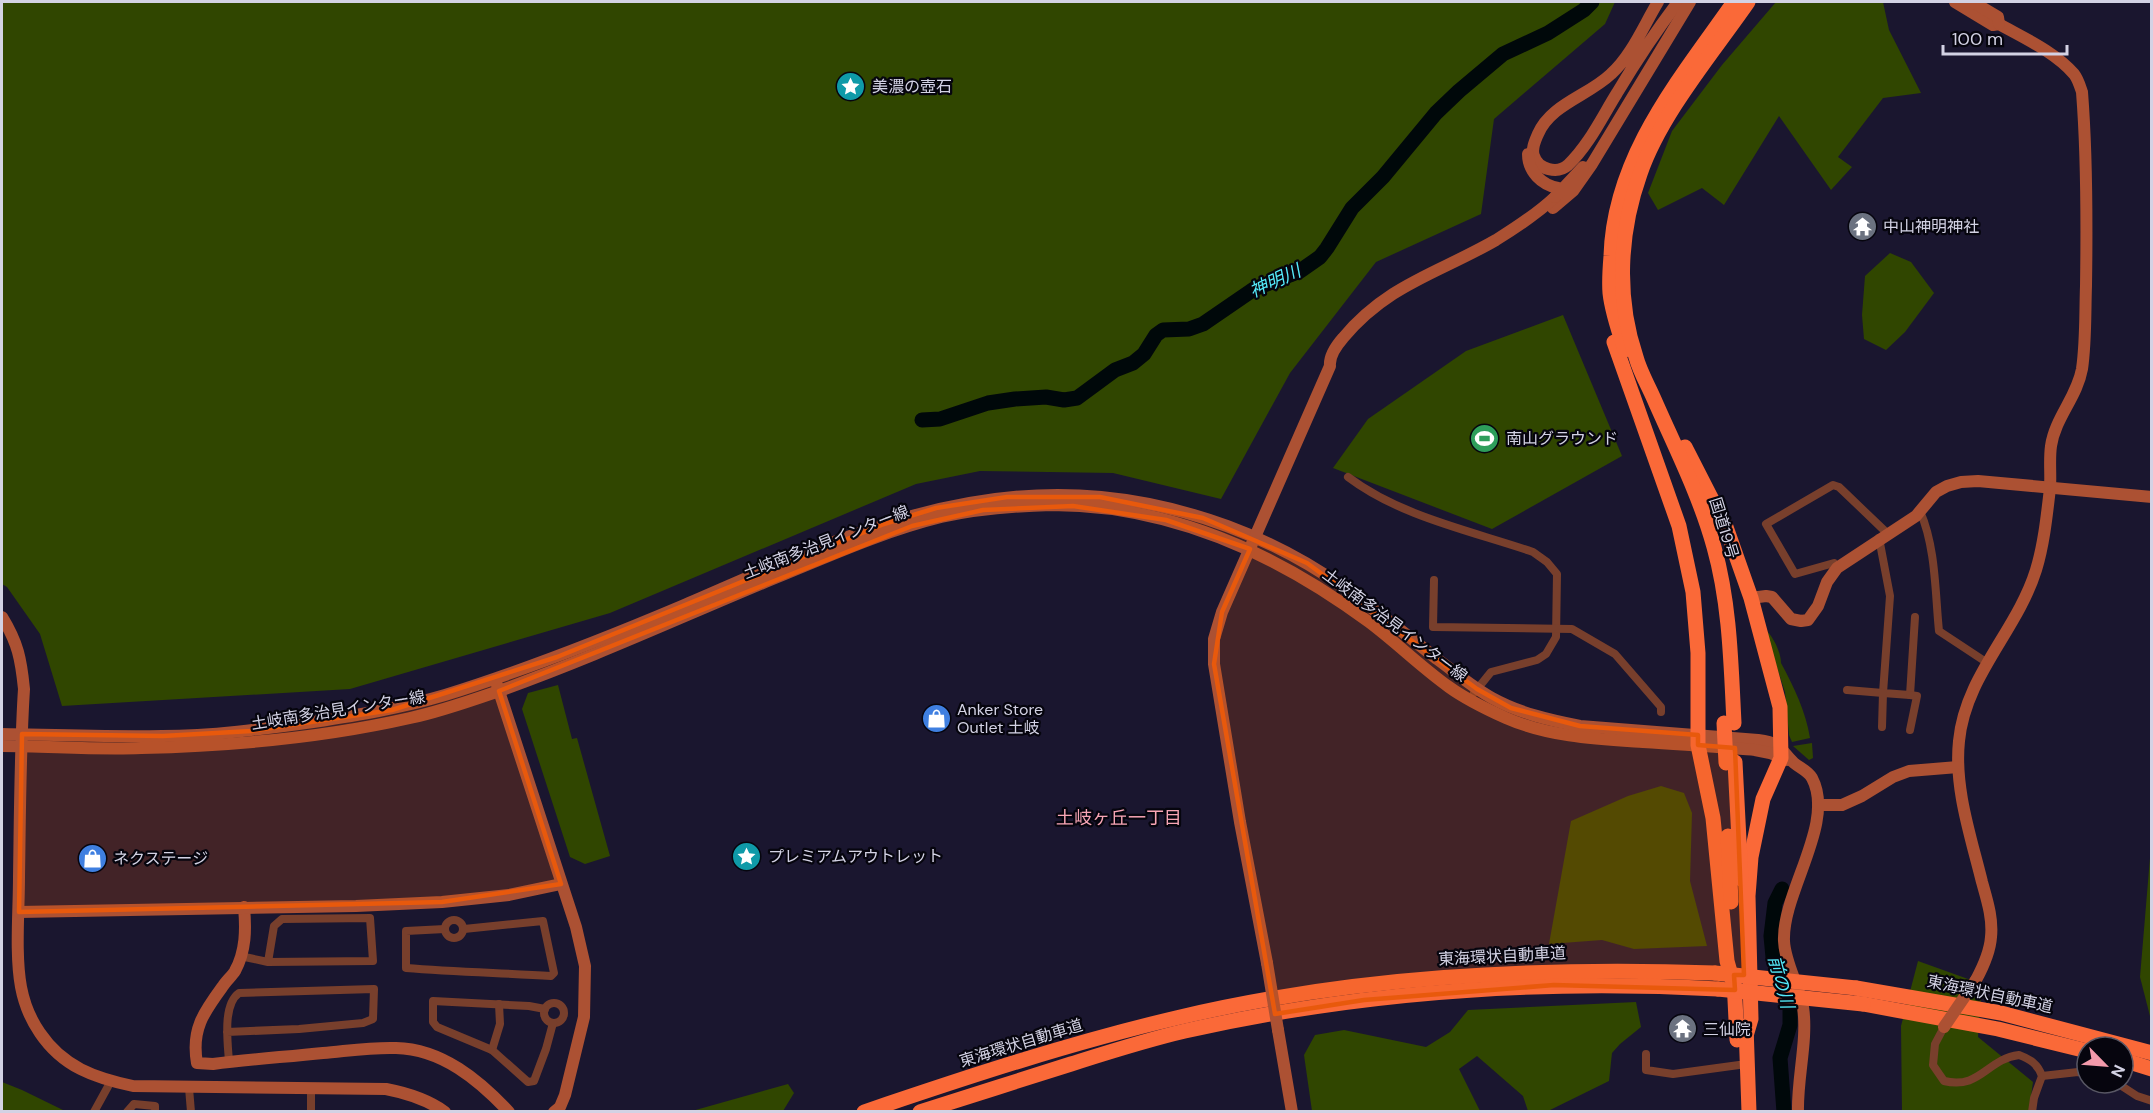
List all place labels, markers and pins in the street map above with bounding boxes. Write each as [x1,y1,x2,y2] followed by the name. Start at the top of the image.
[835,70,867,102] place icon: 美濃の壺石
[872,76,952,97] place label: 美濃の壺石
[1846,210,1878,242] temple icon: 中山神明神社
[1883,216,1979,237] place label: 中山神明神社
[1469,422,1501,454] sports icon: 南山グラウンド
[1506,428,1618,449] place label: 南山グラウンド
[957,699,1043,738] place label: Anker Store Outlet 土岐
[920,702,952,734] shop icon: Anker Store Outlet 土岐
[731,840,763,872] place icon: プレミアムアウトレット
[76,842,108,874] shop icon: ネクステージ
[768,846,943,867] place label: プレミアムアウトレット
[113,848,208,869] place label: ネクステージ
[1666,1013,1698,1045] temple icon: 三仙院
[1703,1019,1751,1040] place label: 三仙院

